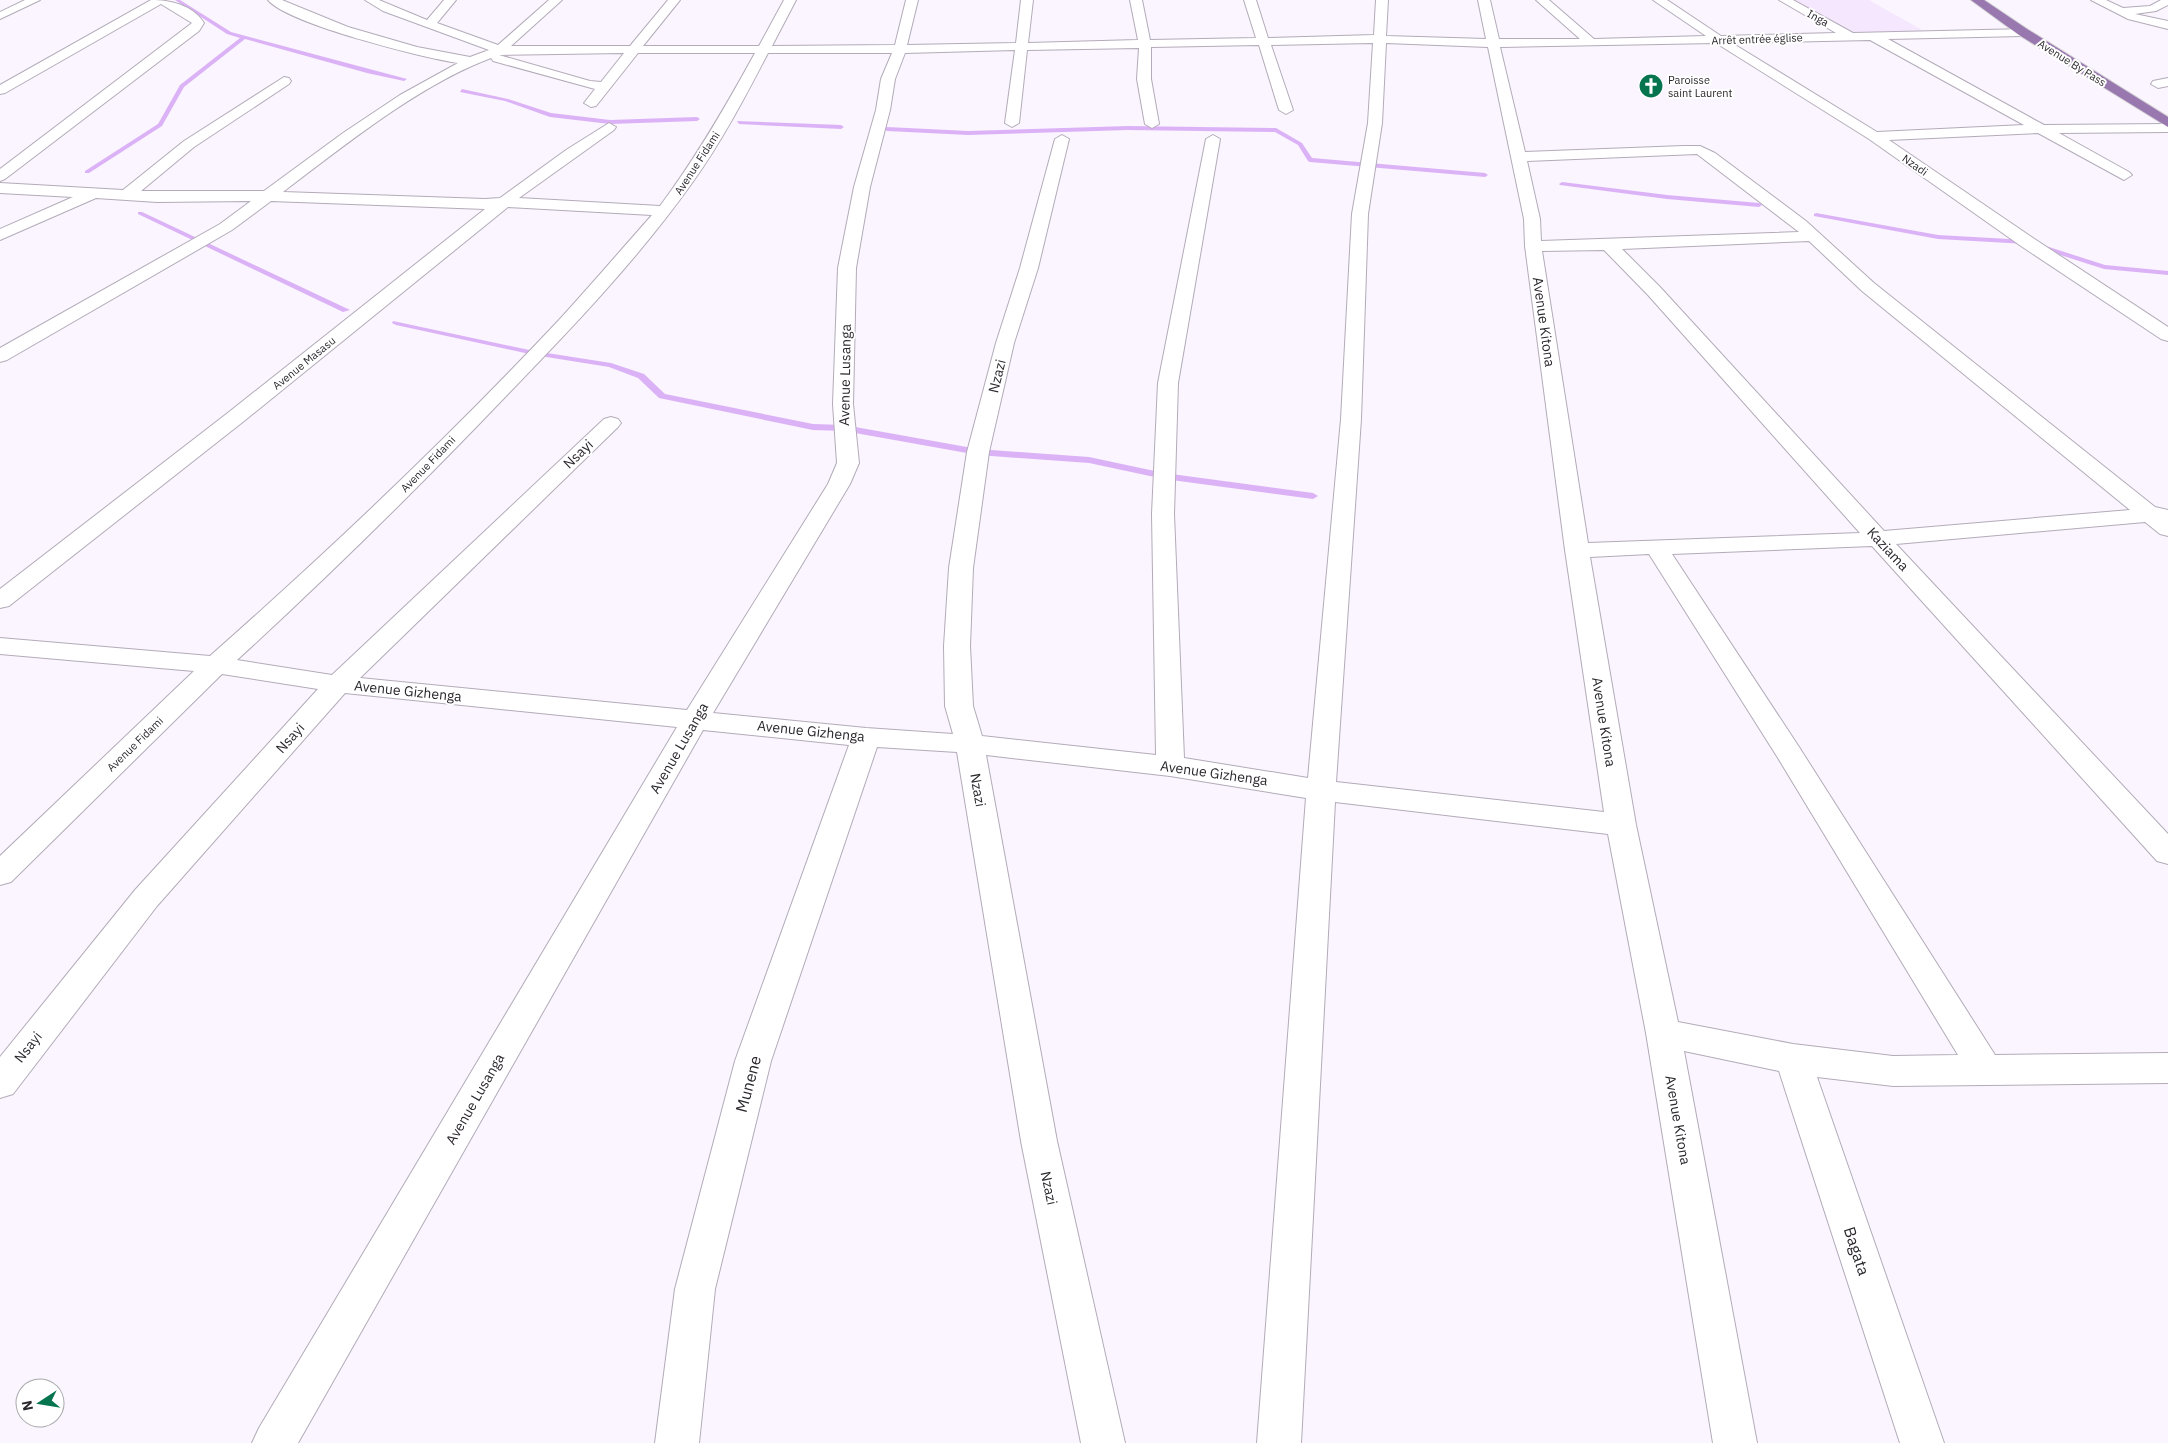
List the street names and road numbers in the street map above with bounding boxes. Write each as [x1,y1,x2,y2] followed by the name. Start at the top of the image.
[1805,6,1831,30] street label: Inga
[1711,30,1803,48] street label: Arrêt entrée église
[2035,37,2109,89] street label: Avenue By Pass
[671,129,723,197] street label: Avenue Fidami
[1900,151,1930,179] street label: Nzadi
[1529,276,1559,369] street label: Avenue Kitona
[835,323,855,426] street label: Avenue Lusanga
[270,333,338,393] street label: Avenue Masasu
[984,357,1010,395] street label: Nzazi
[398,433,458,495] street label: Avenue Fidami
[559,436,597,472] street label: Nsayi
[1863,523,1913,575] street label: Kaziama
[353,676,463,706] street label: Avenue Gizhenga
[1588,676,1620,769] street label: Avenue Kitona
[646,699,713,797] street label: Avenue Lusanga
[104,714,166,774] street label: Avenue Fidami
[756,716,866,746] street label: Avenue Gizhenga
[272,719,308,757] street label: Nsayi
[1159,757,1269,790] street label: Avenue Gizhenga
[966,772,990,808] street label: Nzazi
[10,1028,46,1066] street label: Nsayi
[442,1050,509,1148] street label: Avenue Lusanga
[731,1053,765,1115] street label: Munene
[1661,1074,1695,1167] street label: Avenue Kitona
[1037,1170,1061,1206] street label: Nzazi
[1840,1224,1874,1278] street label: Bagata

